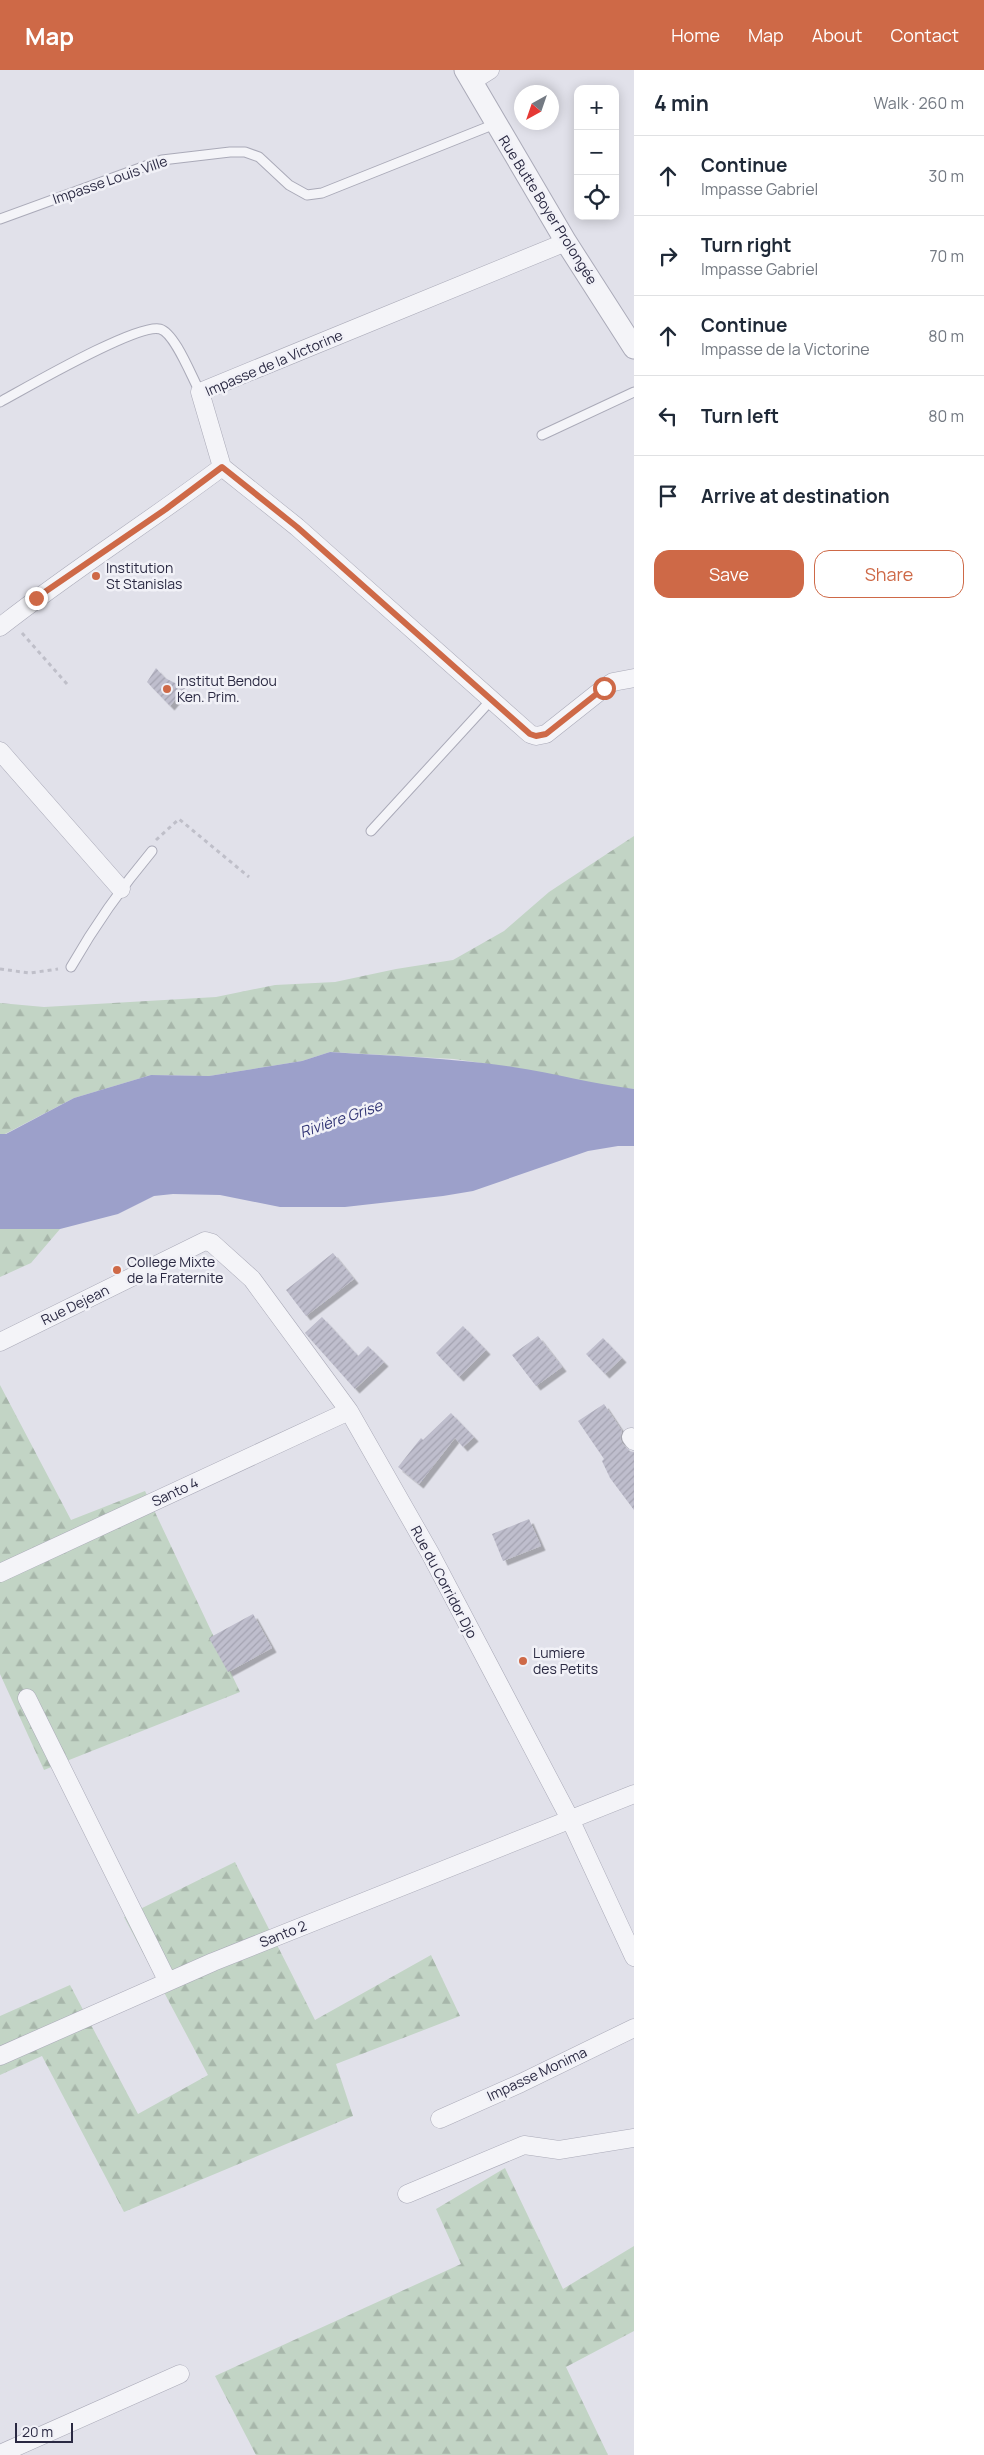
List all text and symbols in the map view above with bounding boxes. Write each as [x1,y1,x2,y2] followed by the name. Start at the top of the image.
[25,19,74,52] text: Map
[671,23,720,47] text: Home
[748,23,784,47] text: Map
[812,23,862,47] text: About
[890,23,959,47] text: Contact
[514,85,559,130] north arrow
[574,85,619,220] map controls
[574,85,619,130] button: +
[654,89,709,117] text: 4 min
[874,92,964,114] text: Walk · 260 m
[574,130,619,175] button: −
[495,132,602,288] street label: Rue Butte Boyer Prolongée
[50,151,170,208] street label: Impasse Louis Ville
[701,152,787,178] text: Continue
[654,162,682,190] icon: ahead
[929,165,964,187] text: 30 m
[574,175,619,220] button: locate
[701,178,818,200] text: Impasse Gabriel
[701,232,791,258] text: Turn right
[654,242,682,270] icon: right
[929,245,964,267] text: 70 m
[701,258,818,280] text: Impasse Gabriel
[701,312,787,338] text: Continue
[654,322,682,350] icon: ahead
[202,325,345,400] street label: Impasse de la Victorine
[928,325,964,347] text: 80 m
[701,338,870,360] text: Impasse de la Victorine
[654,402,682,430] icon: left
[701,403,779,429] text: Turn left
[928,405,964,427] text: 80 m
[654,482,682,510] icon: arrive
[701,483,890,509] text: Arrive at destination
[654,550,804,598] button: Save
[814,550,964,598] button: Share
[106,558,182,593] place label: Institution St Stanislas
[90,570,102,582] marker: Institution St Stanislas
[25,587,48,610] route end
[177,671,277,706] place label: Institut Bendou Ken. Prim.
[593,677,616,700] route start
[161,683,173,695] marker: Institut Bendou Ken. Prim.
[297,1094,386,1142] water label: Rivière Grise
[127,1252,223,1287] place label: College Mixte de la Fraternite
[111,1264,123,1276] marker: College Mixte de la Fraternite
[38,1280,112,1329] street label: Rue Dejean
[148,1473,201,1511] street label: Santo 4
[407,1522,482,1641] street label: Rue du Corridor Djo
[533,1643,598,1678] place label: Lumiere des Petits
[517,1655,529,1667] marker: Lumiere des Petits
[256,1916,309,1952] street label: Santo 2
[484,2042,590,2105] street label: Impasse Monima
[15,2420,72,2443] scale bar
[22,2422,53,2441] text: 20 m

